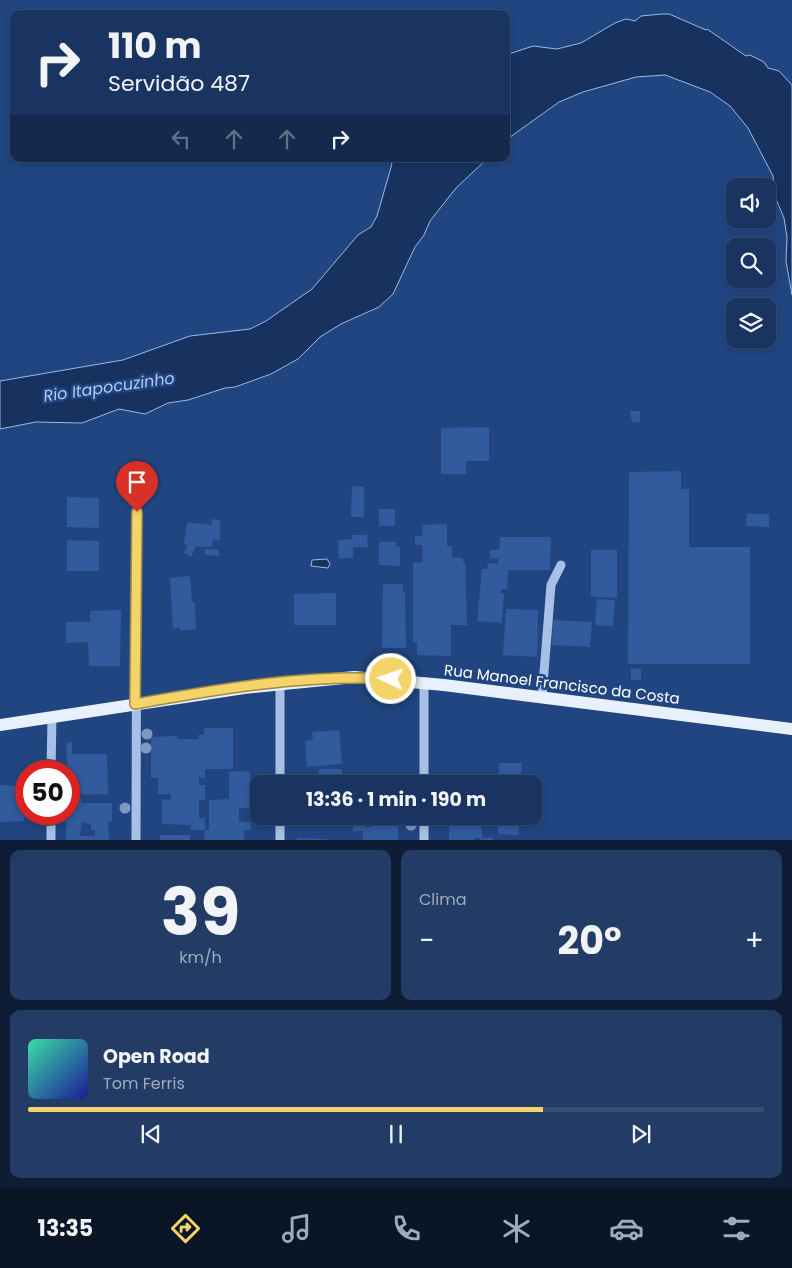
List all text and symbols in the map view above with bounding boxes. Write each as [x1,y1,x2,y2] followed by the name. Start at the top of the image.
[108,21,202,70] text: 110 m
[25,30,90,95] icon: right
[108,68,250,99] text: Servidão 487
[167,125,195,153] icon: left
[220,125,248,153] icon: ahead
[273,125,301,153] icon: ahead
[326,125,354,153] icon: right
[726,178,776,348] map controls
[726,178,776,228] button: sound
[726,238,776,288] button: search
[726,298,776,348] button: layers
[42,366,176,408] water label: Rio Itapocuzinho
[116,461,158,512] pin
[123,468,151,496] icon: arrive
[364,652,416,704] position arrow
[443,659,681,709] street label: Rua Manoel Francisco da Costa
[15,760,80,825] speed limit sign: 50
[306,786,486,813] text: 13:36 · 1 min · 190 m
[161,867,240,958] text: 39
[419,888,467,911] text: Clima
[558,914,622,967] text: 20°
[419,921,434,960] text: −
[745,921,764,960] text: +
[179,946,222,969] text: km/h
[103,1043,210,1070] text: Open Road
[103,1072,185,1095] text: Tom Ferris
[137,1120,165,1148] icon: previous
[382,1120,410,1148] icon: pause
[627,1120,655,1148] icon: next
[168,1211,203,1246] icon: directions
[279,1211,314,1246] icon: music
[389,1211,424,1246] icon: phone
[499,1211,534,1246] icon: climate
[609,1211,644,1246] icon: car
[719,1211,754,1246] icon: filters
[38,1213,93,1244] text: 13:35

